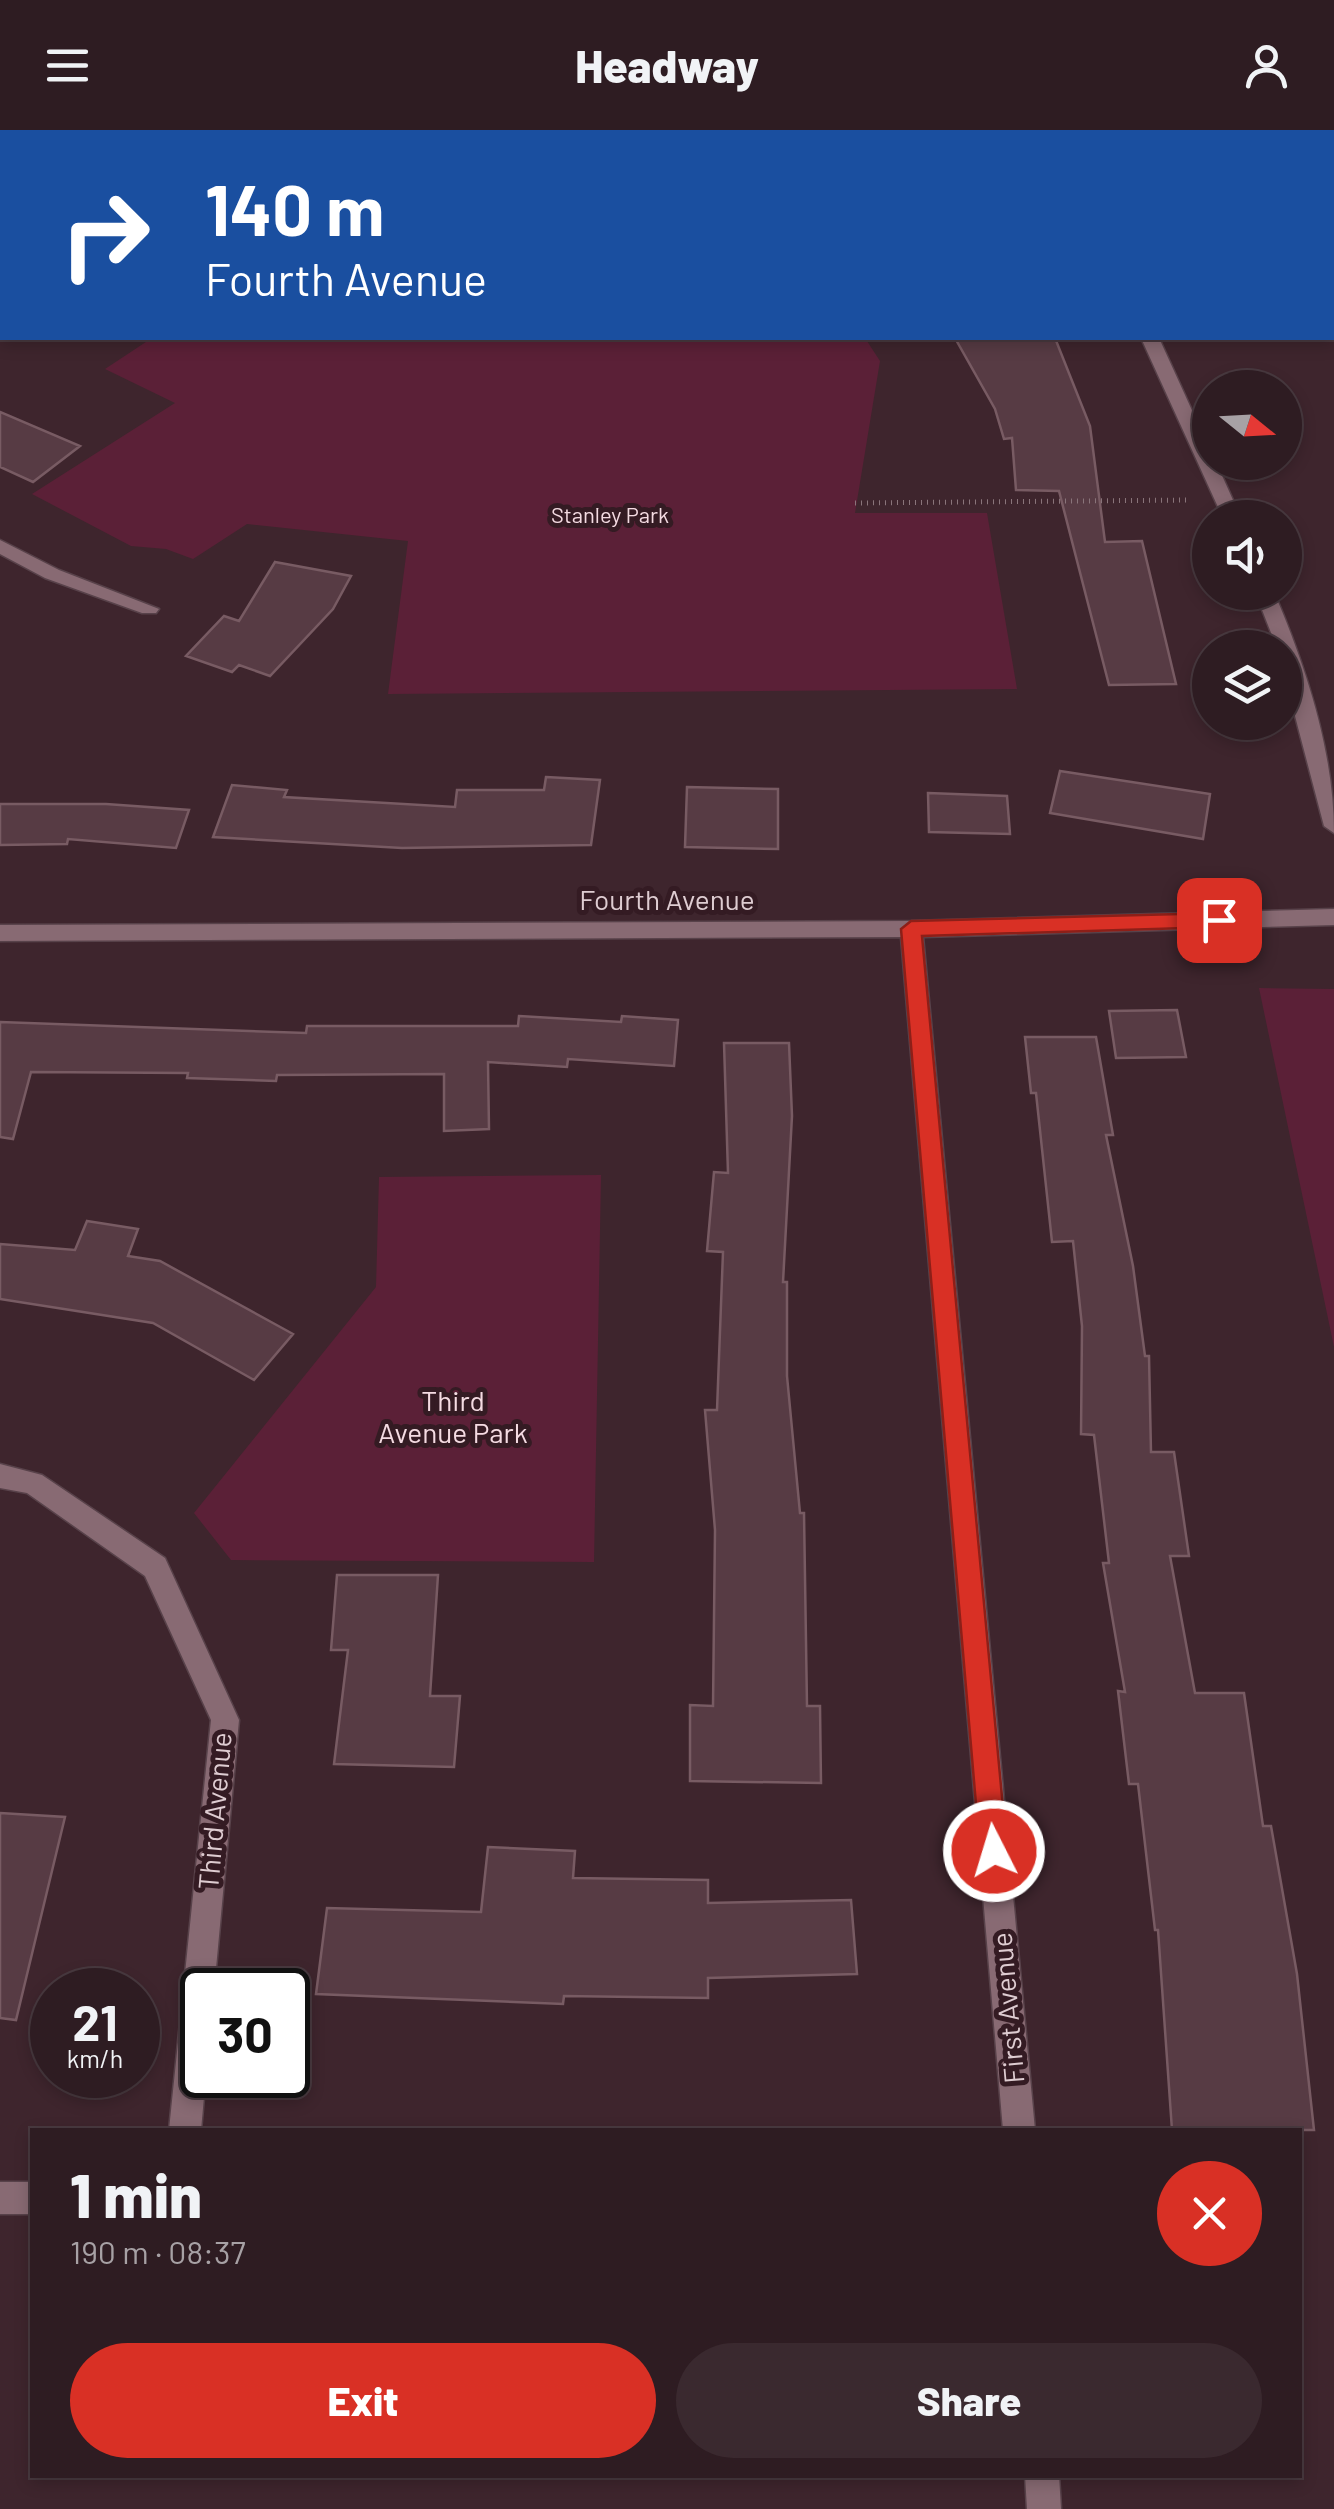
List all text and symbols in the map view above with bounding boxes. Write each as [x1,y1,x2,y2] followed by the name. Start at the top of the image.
[40,38,95,93] icon: menu
[575,38,759,92] text: Headway
[1239,38,1294,93] icon: person
[205,166,384,250] text: 140 m
[40,170,170,300] icon: right
[205,251,487,305] text: Fourth Avenue
[1192,370,1302,480] north arrow
[1192,370,1302,740] map controls
[1192,500,1302,610] button: sound
[551,501,669,527] park label: Stanley Park
[1192,630,1302,740] button: layers
[1177,878,1262,963] pin
[579,882,755,916] street label: Fourth Avenue
[1192,893,1247,948] icon: arrive
[378,1383,528,1449] park label: Third Avenue Park
[190,1731,238,1891] street label: Third Avenue
[942,1799,1046,1903] position arrow
[983,1931,1031,2085] street label: First Avenue
[180,1968,310,2098] speed limit sign: 30
[72,1991,118,2051] text: 21
[67,2043,123,2073] text: km/h
[70,2158,202,2230] text: 1 min
[1157,2161,1262,2266] button: close
[70,2232,246,2270] text: 190 m · 08:37
[70,2343,656,2458] button: Exit
[676,2343,1262,2458] button: Share

